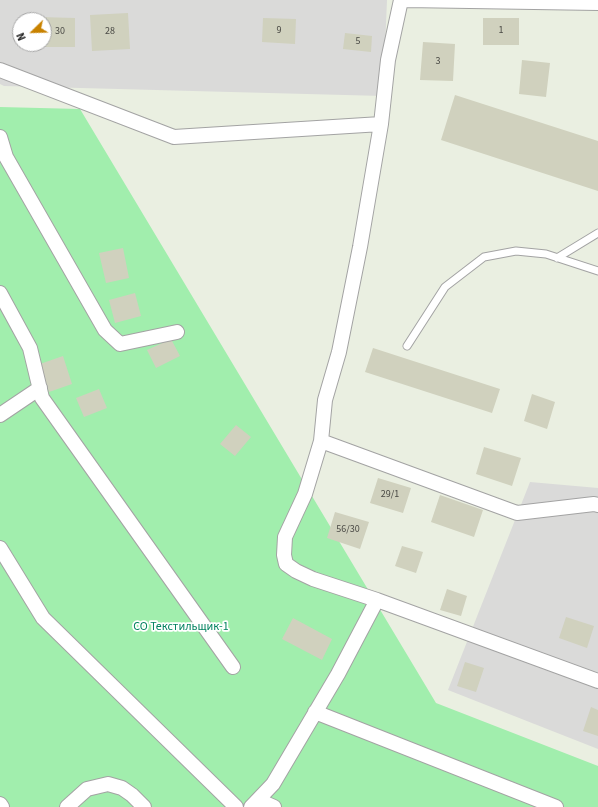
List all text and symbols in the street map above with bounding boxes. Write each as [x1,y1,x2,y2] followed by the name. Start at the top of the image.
[12,12,52,52] north arrow
[277,25,281,37] house number: 9
[499,25,503,37] house number: 1
[55,26,65,38] house number: 30
[105,26,115,38] house number: 28
[13,30,30,43] text: N
[356,36,360,48] house number: 5
[436,56,440,68] house number: 3
[381,489,399,501] house number: 29/1
[336,524,360,536] house number: 56/30
[133,620,229,634] park label: СО Текстильщик-1

